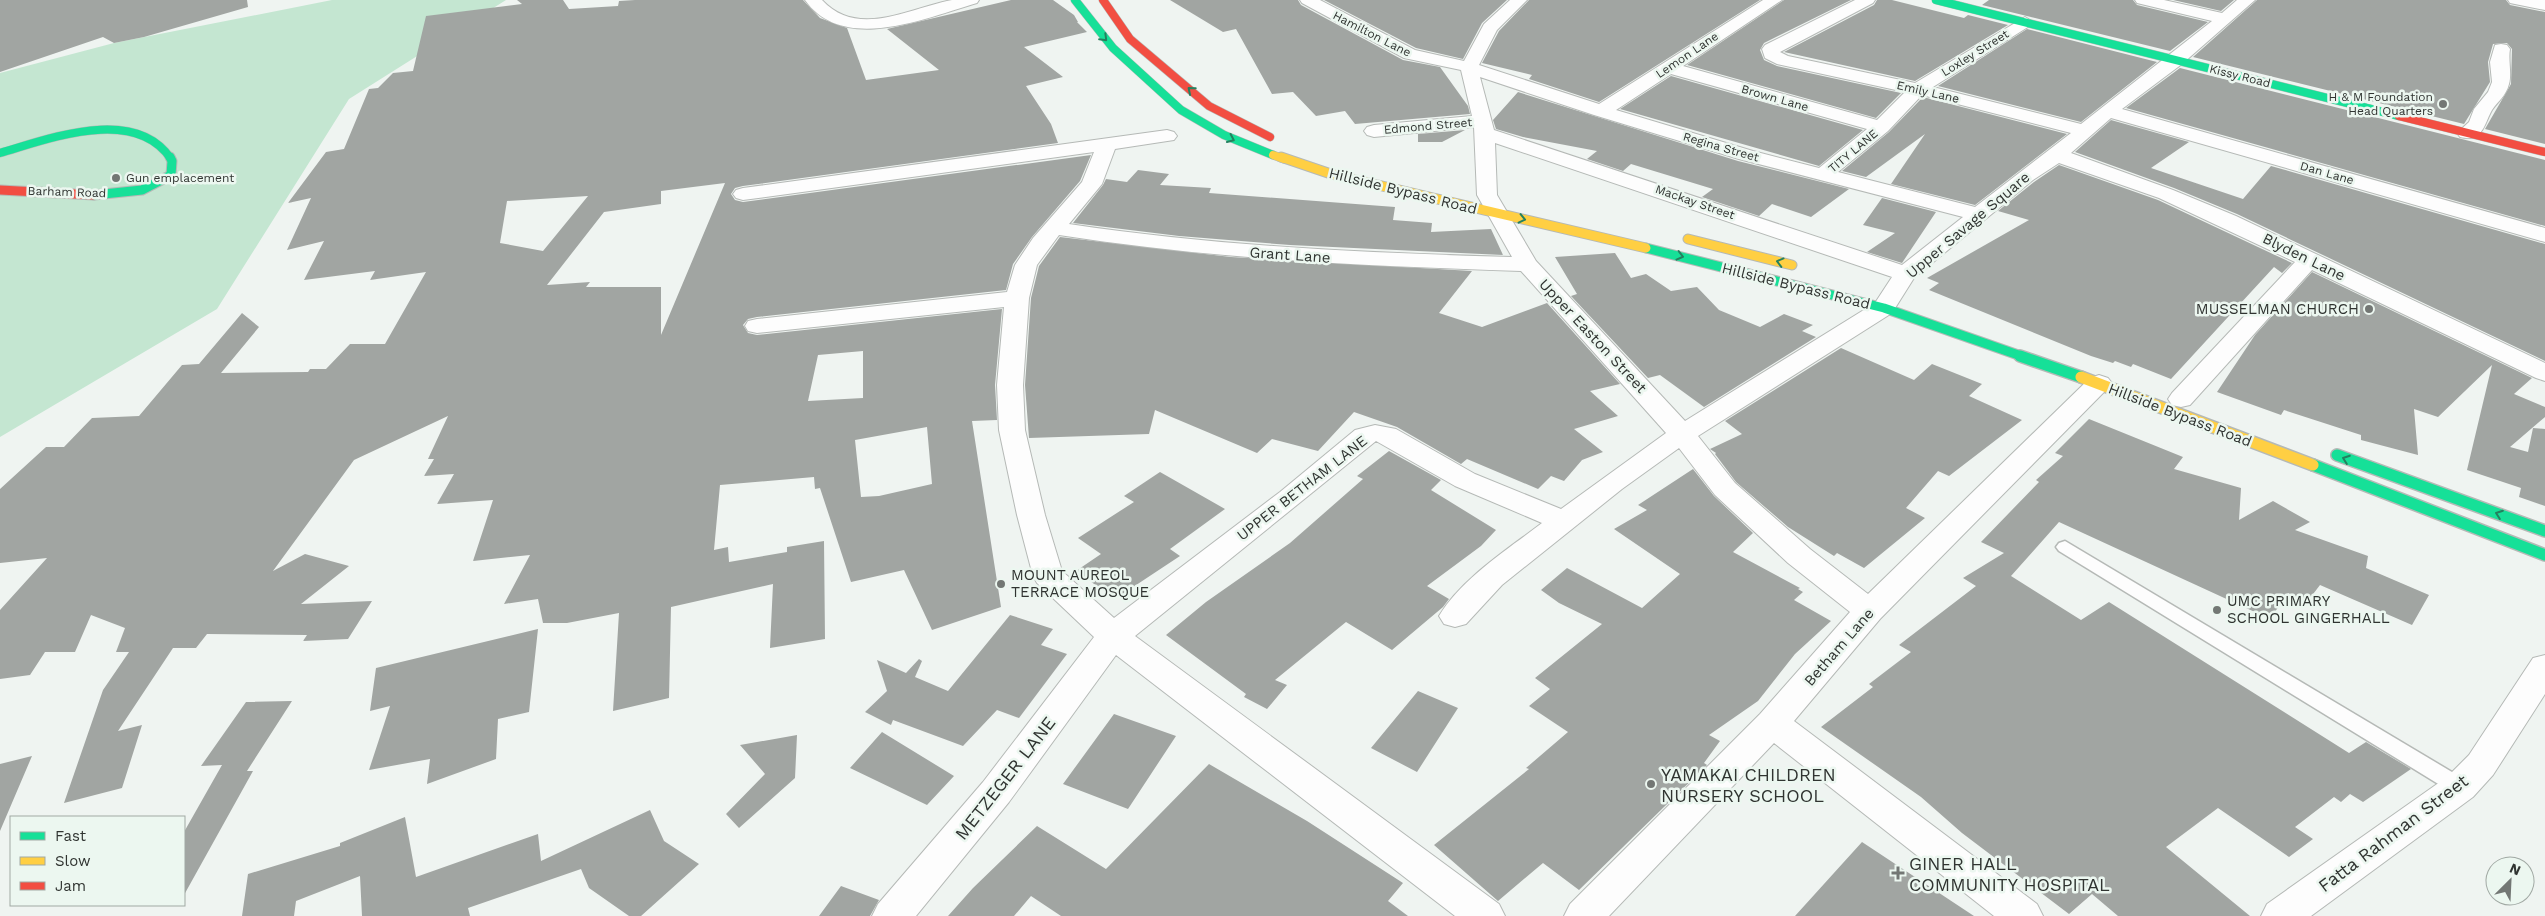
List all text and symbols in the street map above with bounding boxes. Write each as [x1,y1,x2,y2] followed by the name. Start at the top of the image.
[1331,8,1413,60] street label: Hamilton Lane
[1939,27,2011,79] street label: Loxley Street
[1653,29,1721,81] street label: Lemon Lane
[1099,33,1108,42] one-way arrow
[2208,62,2272,90] street label: Kissy Road
[1895,78,1961,106] street label: Emily Lane
[1740,82,1810,114] street label: Brown Lane
[1188,87,1197,96] one-way arrow
[2329,90,2433,118] place label: H & M Foundation Head Quarters
[2437,98,2449,110] marker: H & M Foundation Head Quarters
[1383,115,1473,137] street label: Edmond Street
[1825,126,1881,176] street label: TITY LANE
[1681,129,1761,165] street label: Regina Street
[1225,133,1234,143] one-way arrow
[2298,159,2356,187] street label: Dan Lane
[1327,164,1479,218] street label: Hillside Bypass Road
[1903,168,2033,282] street label: Upper Savage Square
[126,171,234,185] place label: Gun emplacement
[110,172,122,184] marker: Gun emplacement
[1654,182,1736,222] street label: Mackay Street
[27,184,107,200] street label: Barham Road
[1517,213,1526,224] one-way arrow
[2260,229,2348,285] street label: Blyden Lane
[1249,243,1331,267] street label: Grant Lane
[1676,250,1685,261] one-way arrow
[1776,257,1784,268] one-way arrow
[1720,259,1872,313] street label: Hillside Bypass Road
[1535,275,1651,397] street label: Upper Easton Street
[2196,300,2359,318] place label: MUSSELMAN CHURCH
[2363,303,2375,315] marker: MUSSELMAN CHURCH
[2106,379,2254,451] street label: Hillside Bypass Road
[1233,432,1371,544] street label: UPPER BETHAM LANE
[2343,455,2351,465] one-way arrow
[2495,510,2504,520] one-way arrow
[1011,566,1149,601] place label: MOUNT AUREOL TERRACE MOSQUE
[995,578,1007,590] marker: MOUNT AUREOL TERRACE MOSQUE
[2227,592,2390,627] place label: UMC PRIMARY SCHOOL GINGERHALL
[1800,604,1878,690] street label: Betham Lane
[2211,604,2223,616] marker: UMC PRIMARY SCHOOL GINGERHALL
[950,712,1060,844] street label: METZEGER LANE
[1661,764,1836,806] place label: YAMAKAI CHILDREN NURSERY SCHOOL
[2314,770,2472,896] street label: Fatta Rahman Street
[1645,778,1657,790] marker: YAMAKAI CHILDREN NURSERY SCHOOL
[10,816,185,906] legend
[55,827,87,845] text: Fast
[55,852,91,870] text: Slow
[1909,853,2110,895] place label: GINER HALL COMMUNITY HOSPITAL
[2485,856,2535,906] north arrow
[2507,860,2523,879] text: N
[1891,866,1905,880] marker: GINER HALL COMMUNITY HOSPITAL
[55,877,86,895] text: Jam

